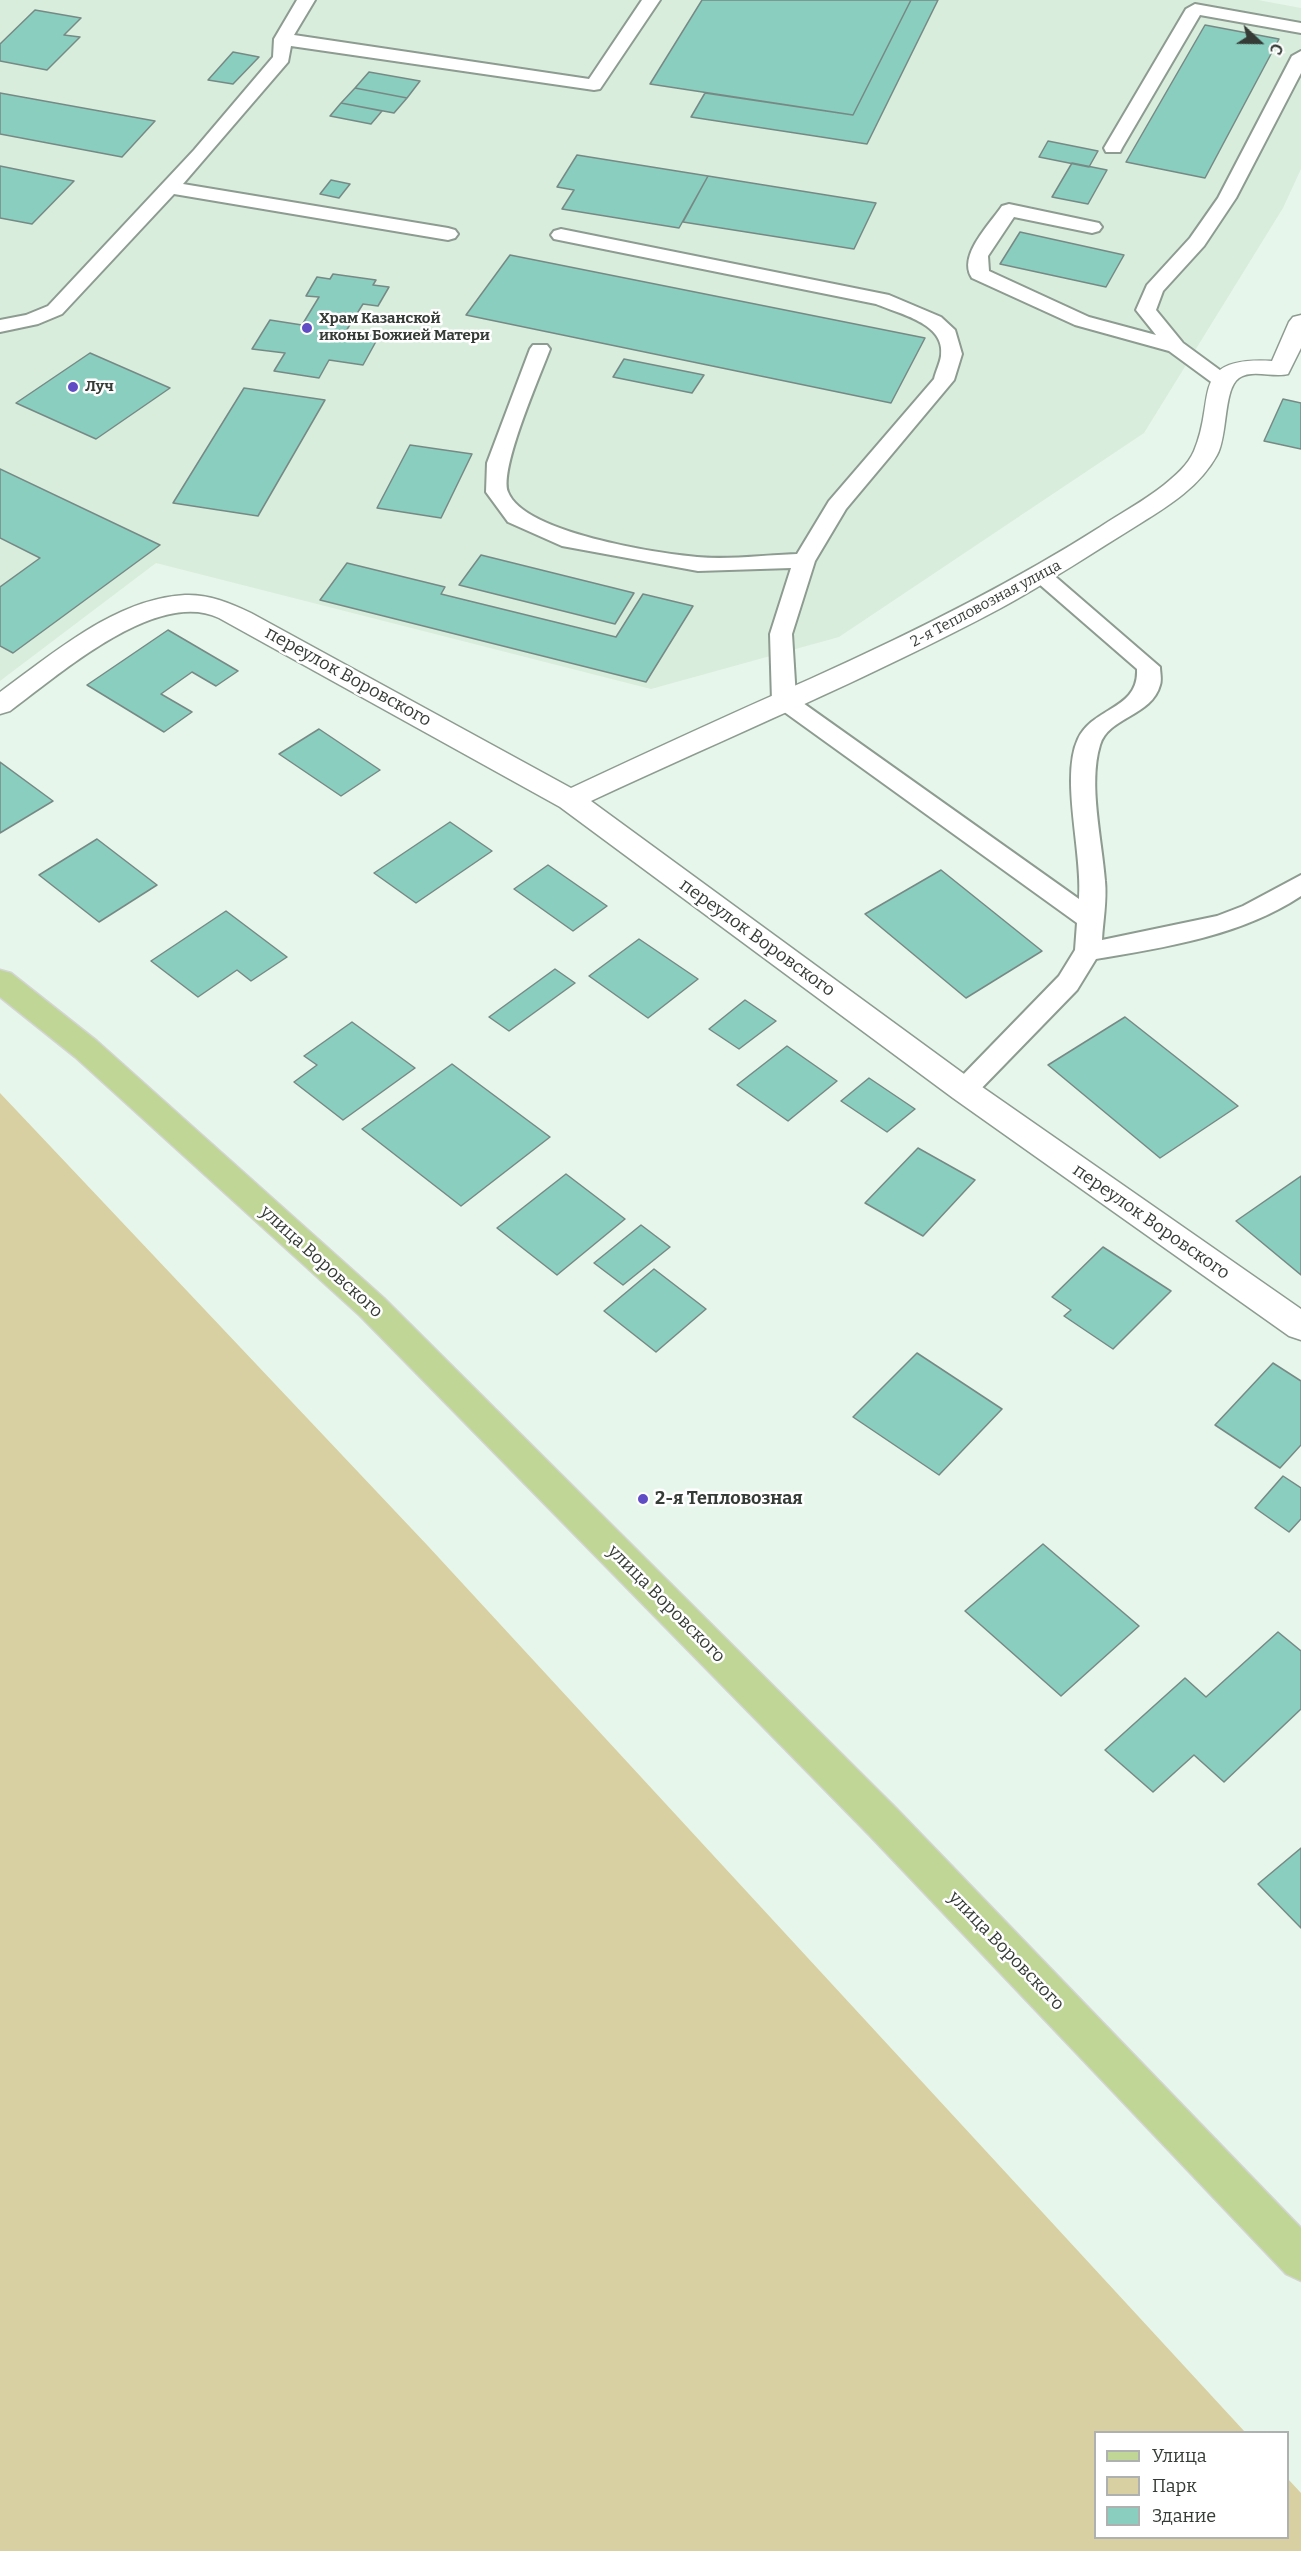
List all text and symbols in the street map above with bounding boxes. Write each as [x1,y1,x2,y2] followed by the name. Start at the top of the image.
[1229,12,1289,72] north arrow
[1265,41,1287,57] text: С
[319,310,490,345] place label: Храм Казанской иконы Божией Матери
[300,321,314,335] marker: Храм Казанской иконы Божией Матери
[85,378,114,396] place label: Луч
[66,380,80,394] marker: Луч
[908,557,1064,651] street label: 2-я Тепловозная улица
[261,622,435,732] street label: переулок Воровского
[675,874,839,1002] street label: переулок Воровского
[1068,1160,1234,1284] street label: переулок Воровского
[255,1201,387,1323] street label: улица Воровского
[655,1488,803,1510] place label: 2-я Тепловозная
[636,1492,650,1506] marker: 2-я Тепловозная
[603,1541,729,1667] street label: улица Воровского
[944,1887,1068,2015] street label: улица Воровского
[1094,2431,1289,2539] legend
[1152,2445,1207,2467] text: Улица
[1152,2475,1197,2497] text: Парк
[1152,2505,1216,2527] text: Здание

